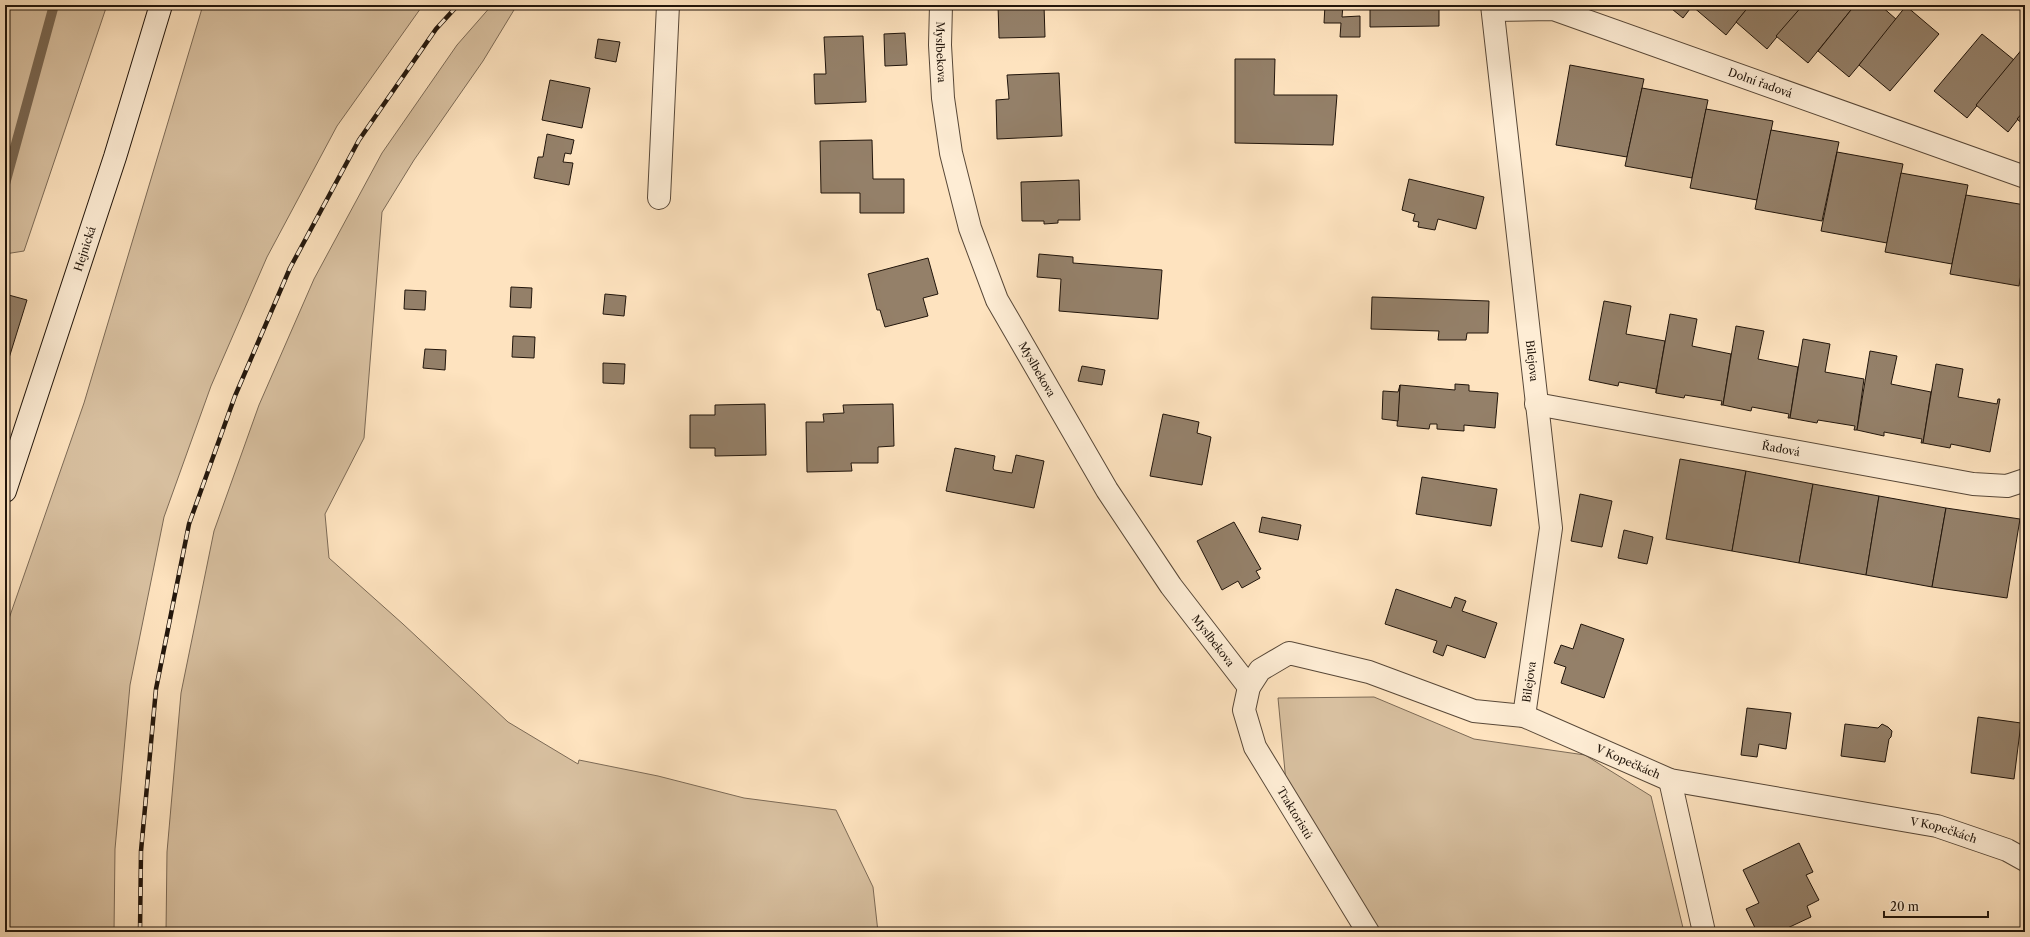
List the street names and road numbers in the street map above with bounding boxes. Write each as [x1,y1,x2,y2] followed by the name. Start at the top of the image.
[933,21,949,83] street label: Myslbekova
[1726,65,1794,101] street label: Dolní řadová
[71,224,99,273] street label: Hejnická
[1016,339,1059,400] street label: Myslbekova
[1523,339,1541,382] street label: Bilejova
[1761,438,1801,459] street label: Řadová
[1189,612,1238,669] street label: Myslbekova
[1519,660,1539,703] street label: Bilejova
[1593,741,1663,782] street label: V Kopečkách
[1274,784,1316,842] street label: Traktoristů
[1908,814,1979,846] street label: V Kopečkách

